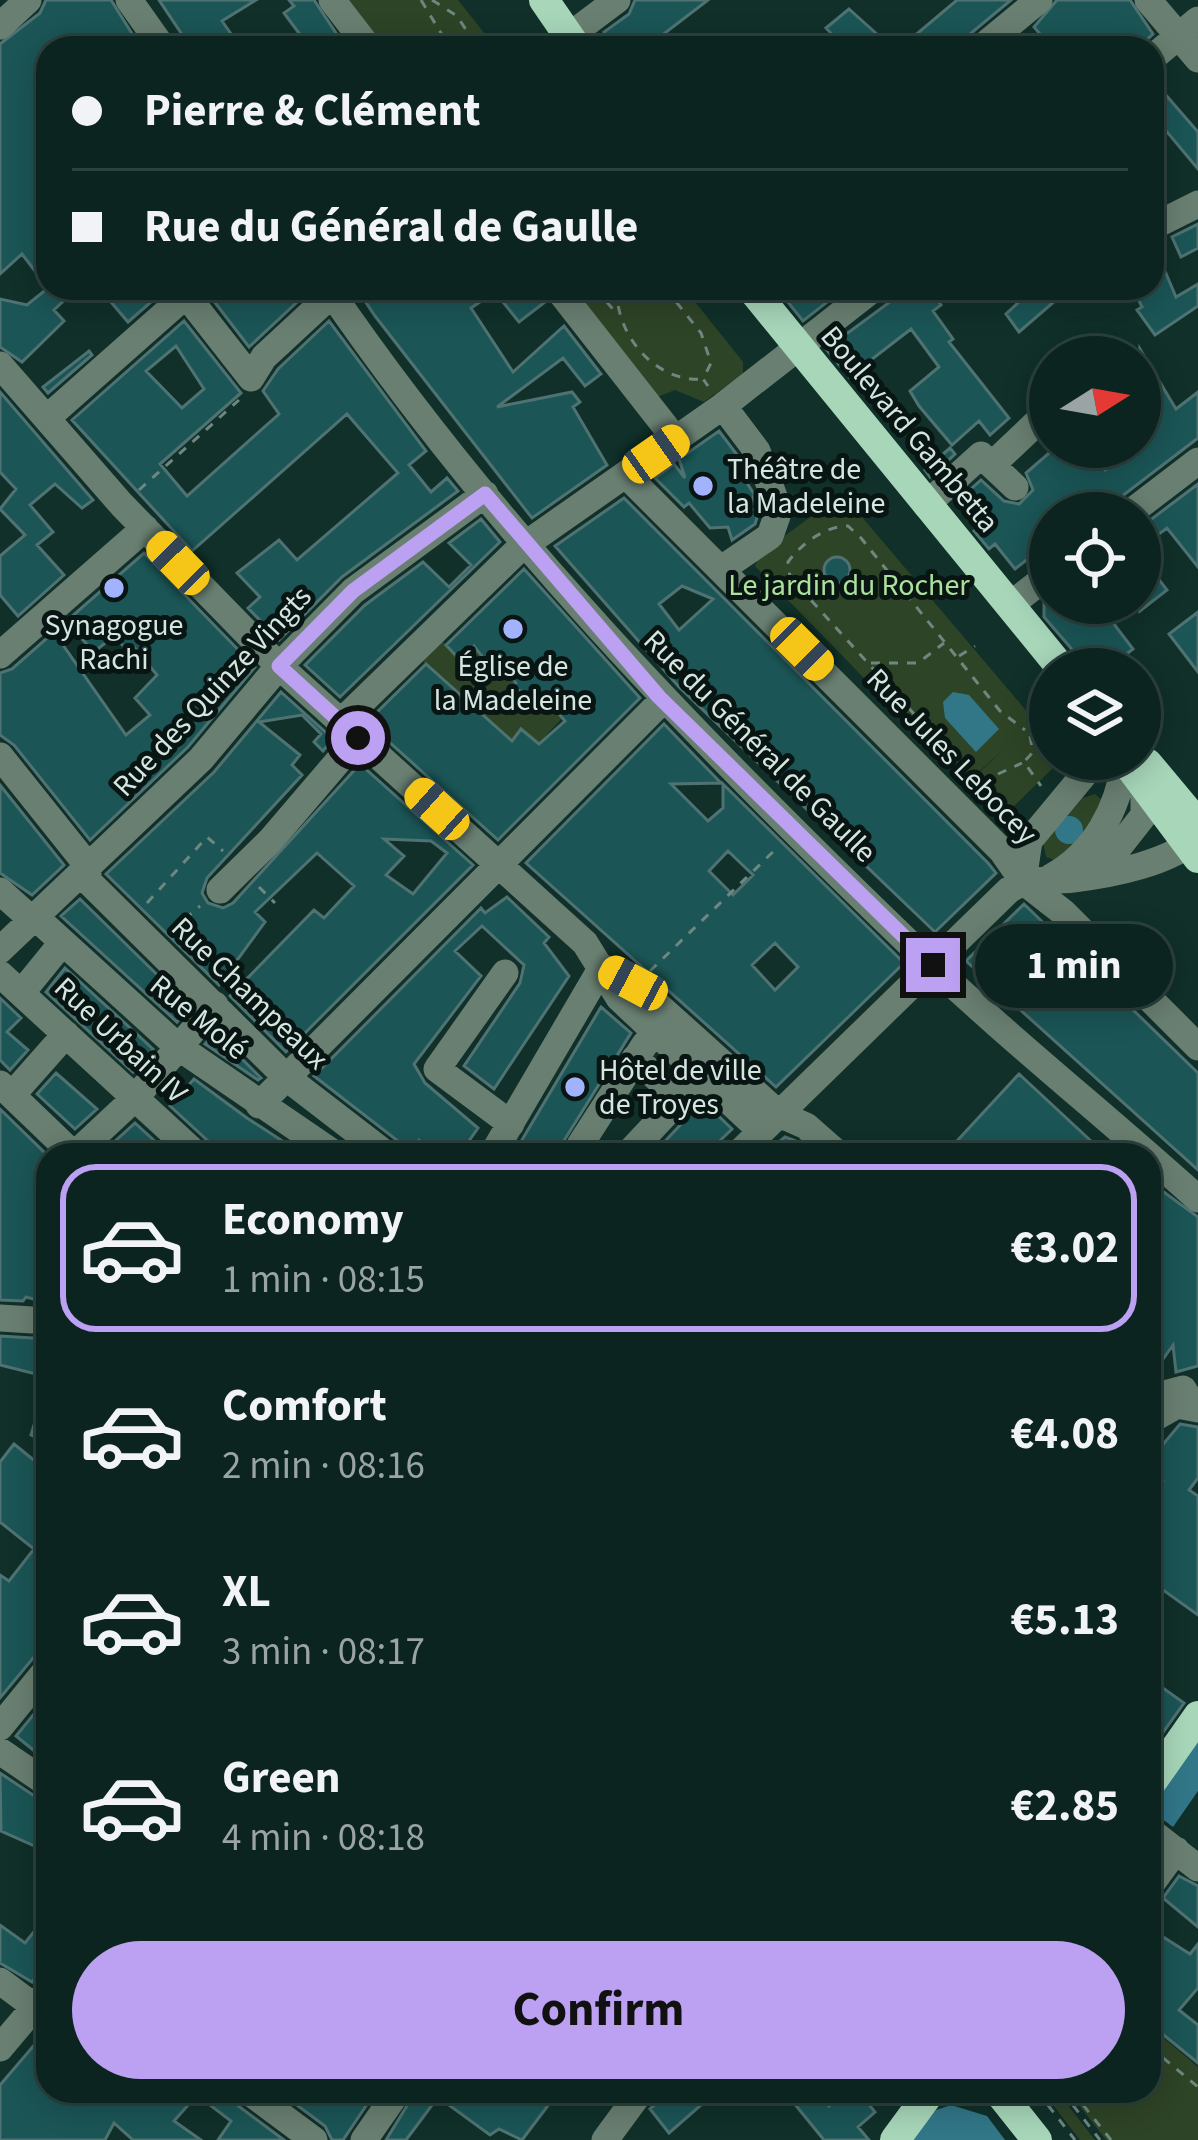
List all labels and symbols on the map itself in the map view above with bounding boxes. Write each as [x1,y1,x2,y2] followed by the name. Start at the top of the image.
[810,317,1009,542] street label: Boulevard Gambetta
[1029,336,1161,468] north arrow
[616,419,696,489] car
[727,448,885,525] place label: Théâtre de la Madeleine
[690,473,716,499] marker: Théâtre de la Madeleine
[140,525,216,601] car
[728,564,970,607] park label: Le jardin du Rocher
[101,575,127,601] marker: Synagogue Rachi
[103,576,322,806] street label: Rue des Quinze Vingts
[45,604,183,681] place label: Synagogue Rachi
[764,611,840,687] car
[500,616,526,642] marker: Église de la Madeleine
[633,620,886,873] street label: Rue du Général de Gaulle
[434,645,592,722] place label: Église de la Madeleine
[856,659,1047,854] street label: Rue Jules Lebocey
[331,711,385,765] route start
[398,772,476,846] car
[161,907,338,1080] street label: Rue Champeaux
[975,923,1173,1007] callout: 1 min
[906,938,960,992] route end
[593,950,673,1016] car
[141,965,257,1070] street label: Rue Molé
[44,967,197,1114] street label: Rue Urbain IV
[599,1049,762,1126] place label: Hôtel de ville de Troyes
[562,1074,588,1100] marker: Hôtel de ville de Troyes

